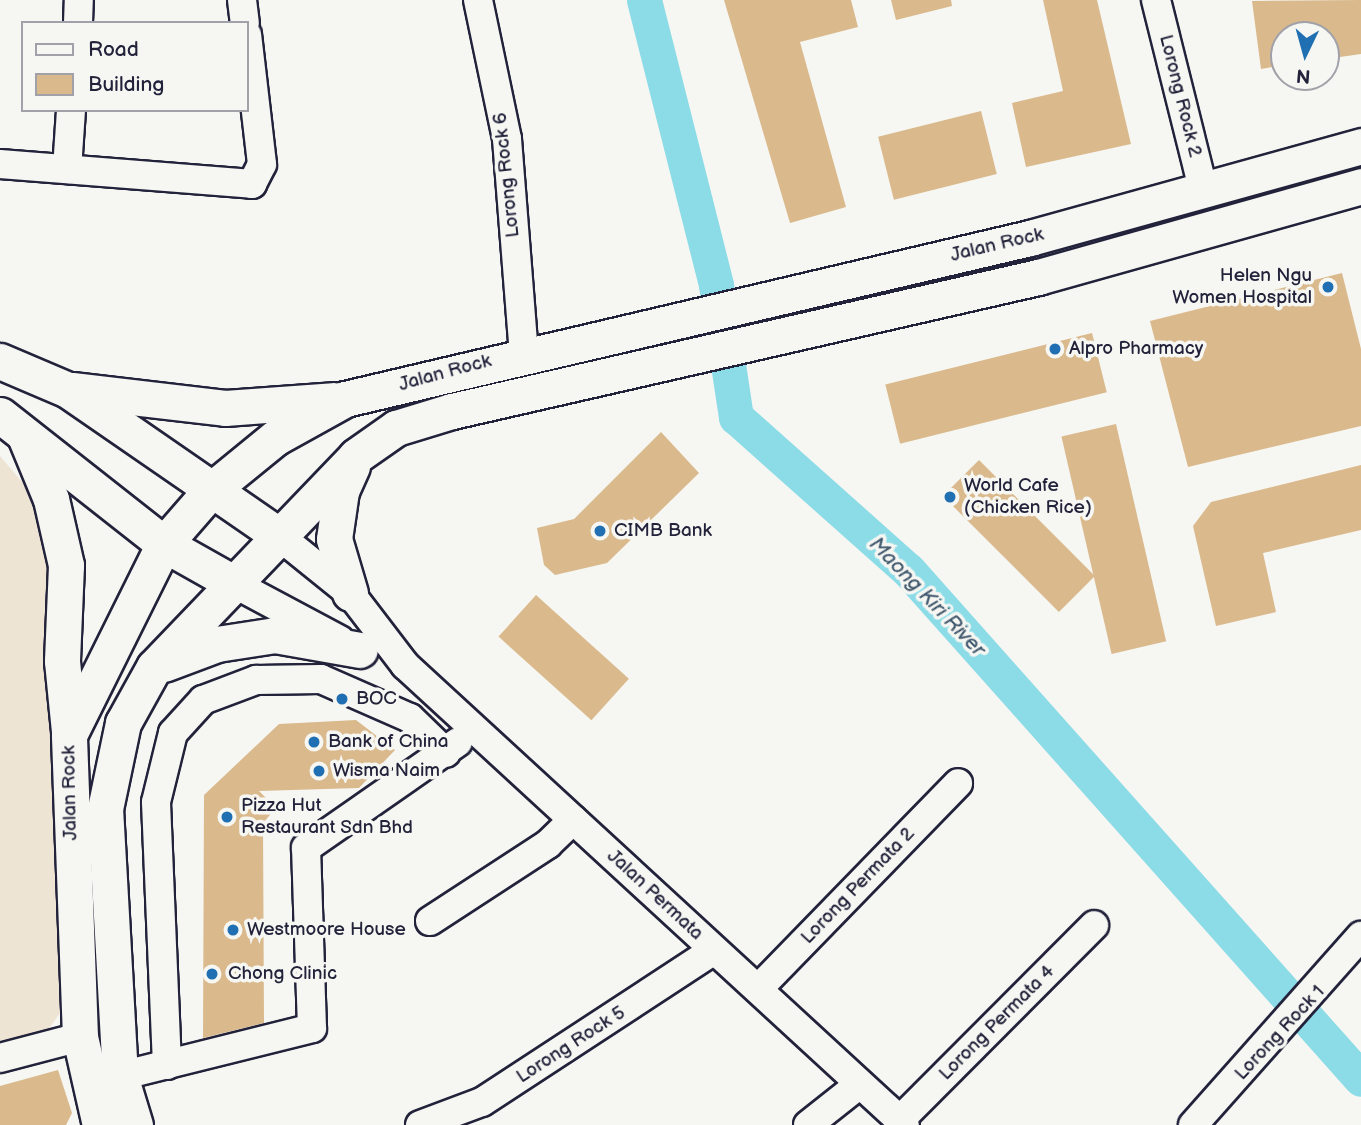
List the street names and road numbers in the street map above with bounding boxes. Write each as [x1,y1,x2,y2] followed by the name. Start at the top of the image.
[1154,32,1206,160] street label: Lorong Rock 2
[489,111,525,239] street label: Lorong Rock 6
[948,223,1046,267] street label: Jalan Rock
[396,350,494,396] street label: Jalan Rock
[58,745,82,841] street label: Jalan Rock
[797,823,919,949] street label: Lorong Permata 2
[602,845,708,945] street label: Jalan Permata
[935,961,1059,1085] street label: Lorong Permata 4
[1230,981,1330,1085] street label: Lorong Rock 1
[512,1001,630,1089] street label: Lorong Rock 5

